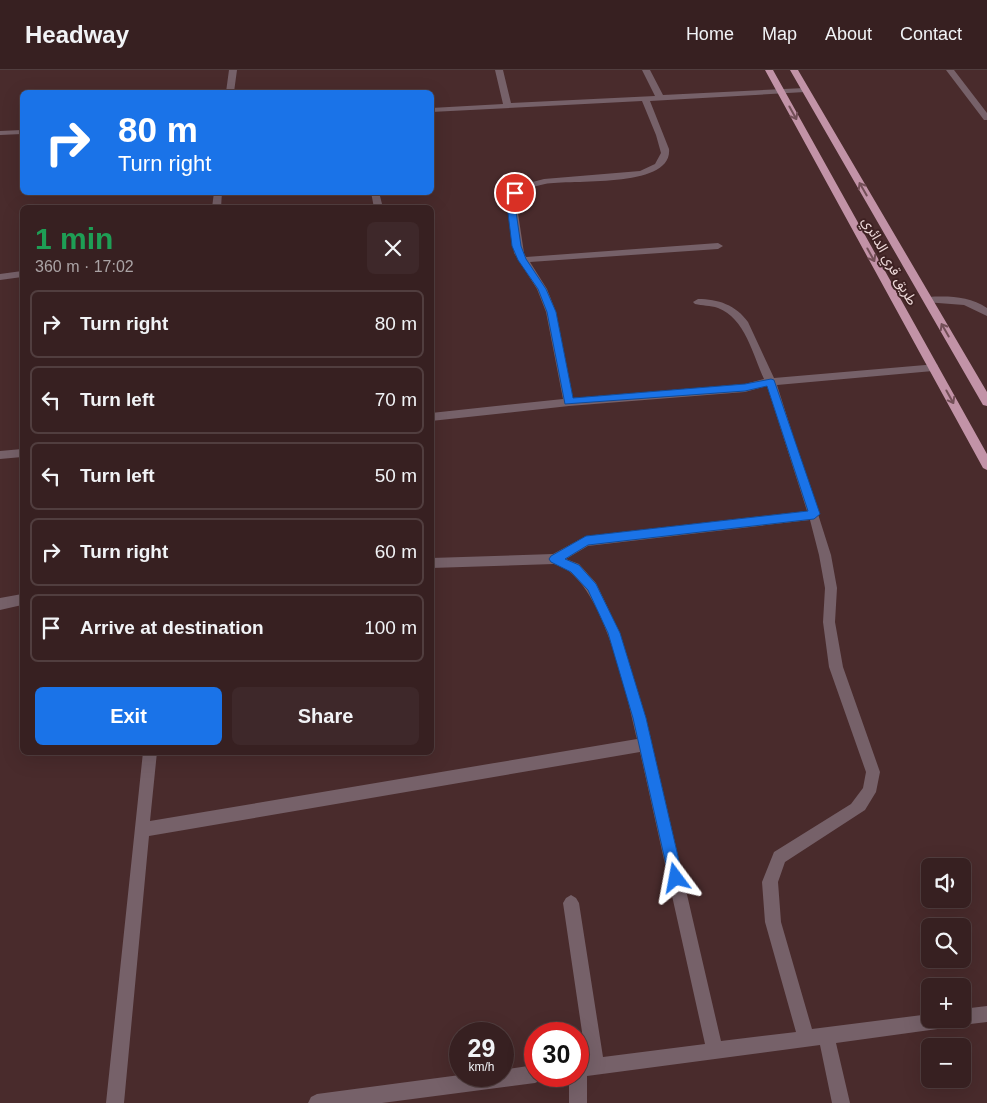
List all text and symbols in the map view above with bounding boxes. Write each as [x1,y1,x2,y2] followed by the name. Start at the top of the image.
[25,21,129,48] text: Headway
[686,24,734,44] text: Home
[762,24,797,44] text: Map
[825,24,872,44] text: About
[900,24,962,44] text: Contact
[788,105,798,119] one-way arrow
[35,110,100,175] icon: right
[118,110,198,149] text: 80 m
[118,151,211,176] text: Turn right
[494,172,536,214] pin
[501,179,529,207] icon: arrive
[858,182,868,197] one-way arrow
[856,214,921,309] street label: طريق قري الدائري
[35,222,113,255] text: 1 min
[367,222,419,274] button: close
[867,247,876,262] one-way arrow
[35,258,134,275] text: 360 m · 17:02
[37,310,65,338] icon: right
[80,313,168,334] text: Turn right
[375,313,417,334] text: 80 m
[939,323,949,337] one-way arrow
[37,386,65,414] icon: left
[80,389,155,410] text: Turn left
[375,389,417,410] text: 70 m
[945,390,955,404] one-way arrow
[37,462,65,490] icon: left
[80,465,155,486] text: Turn left
[375,465,417,486] text: 50 m
[37,538,65,566] icon: right
[80,541,168,562] text: Turn right
[375,541,417,562] text: 60 m
[37,614,65,642] icon: arrive
[80,617,264,638] text: Arrive at destination
[364,617,417,638] text: 100 m
[35,687,222,745] button: Exit
[232,687,419,745] button: Share
[649,851,701,903] position arrow
[921,858,971,1088] map controls
[921,858,971,908] button: sound
[921,918,971,968] button: search
[921,978,971,1028] button: +
[524,1022,589,1087] speed limit sign: 30
[468,1034,495,1062] text: 29
[921,1038,971,1088] button: −
[468,1060,495,1074] text: km/h

